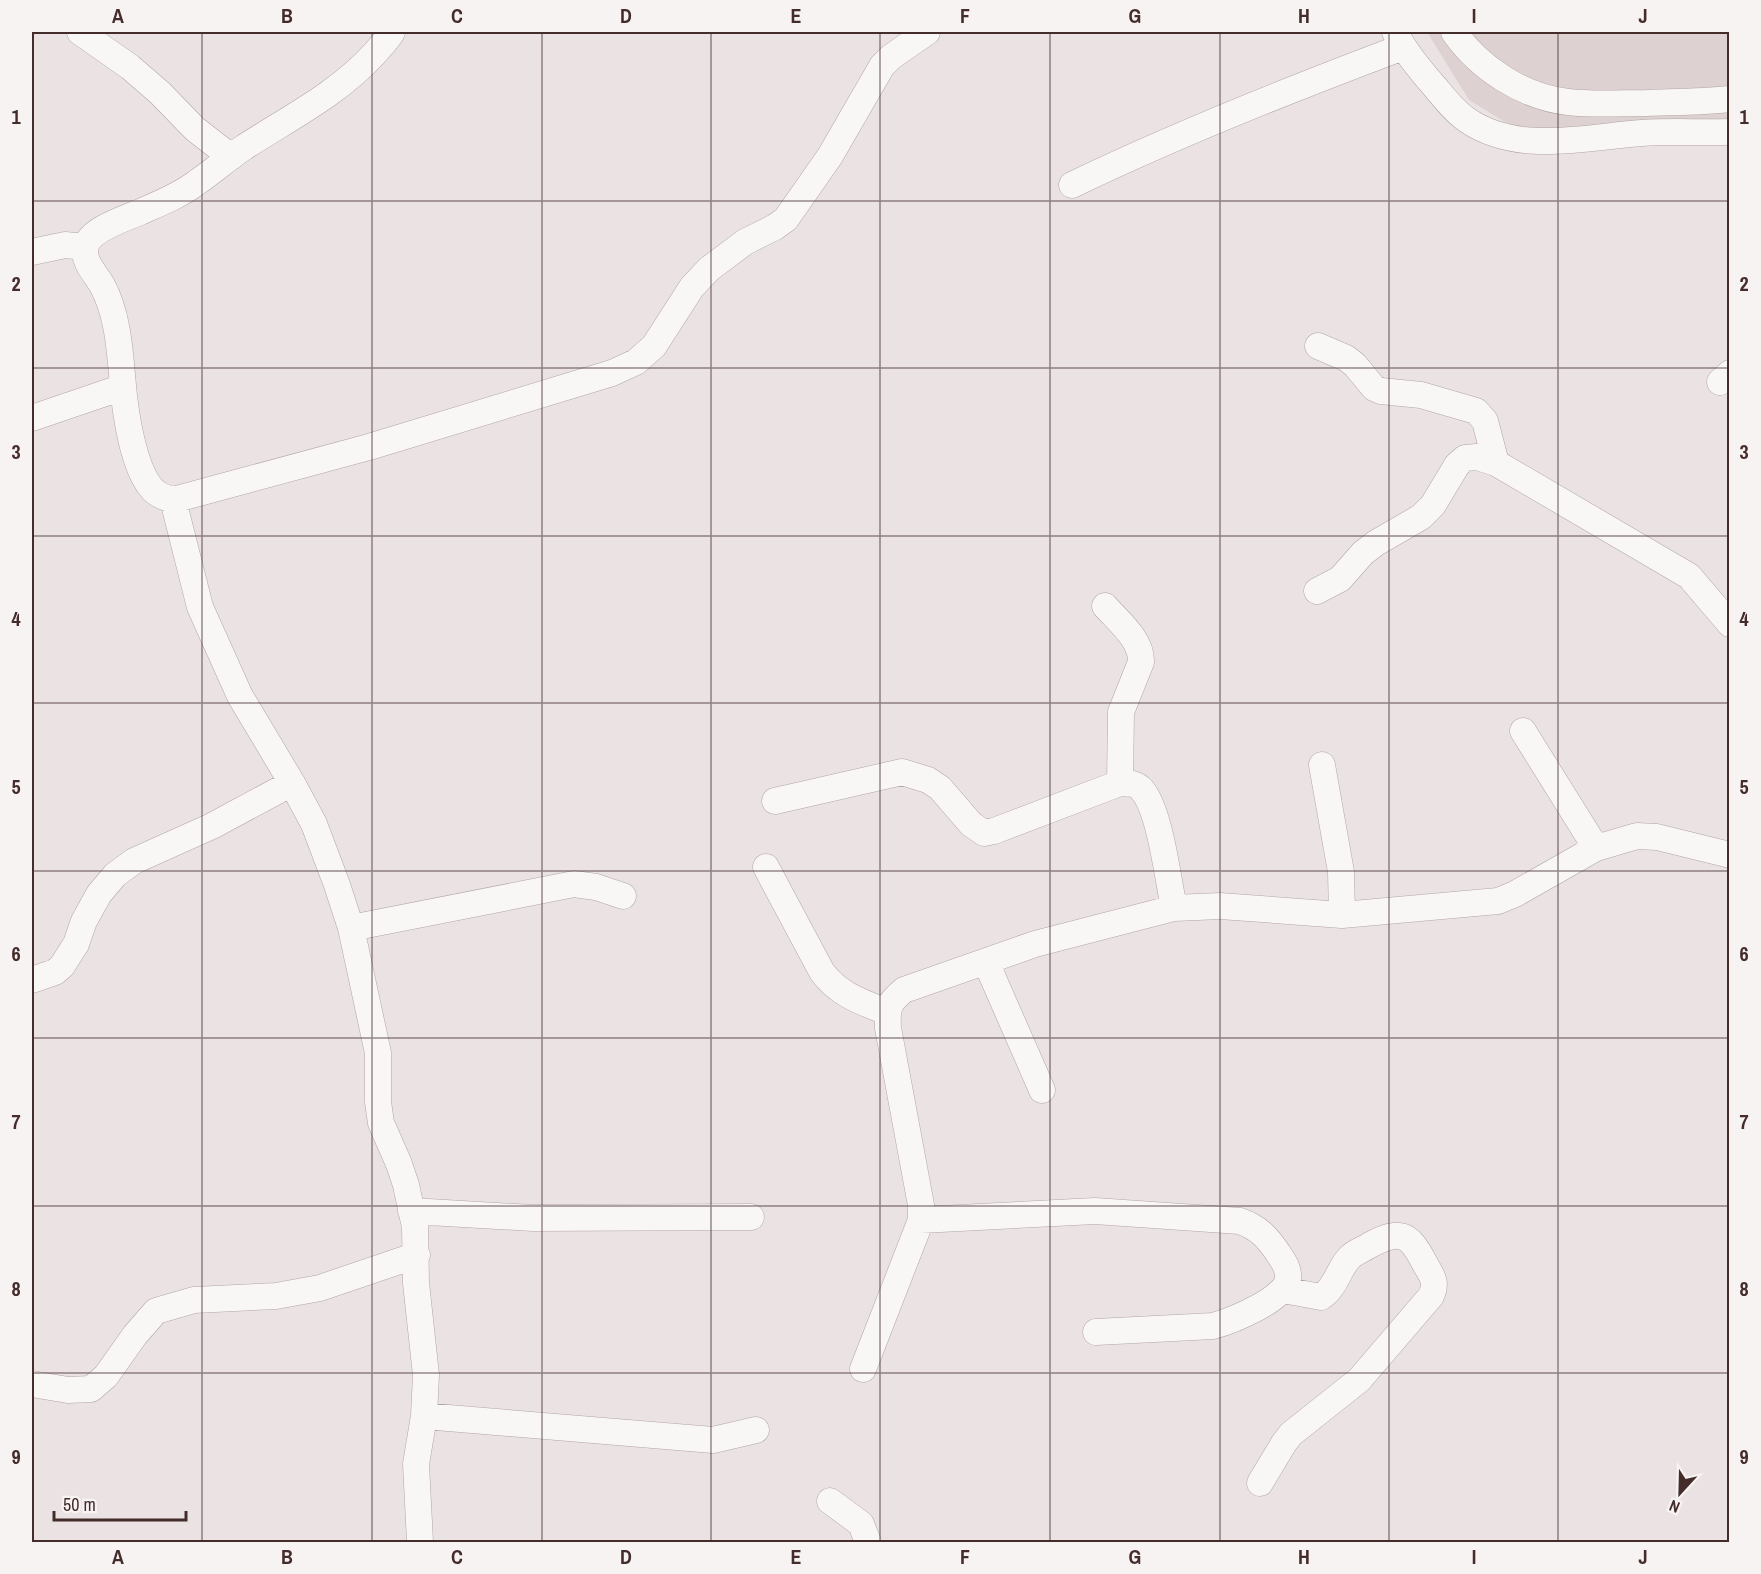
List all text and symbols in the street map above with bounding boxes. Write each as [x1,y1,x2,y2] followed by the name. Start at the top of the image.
[112,2,124,29] text: A
[281,2,293,29] text: B
[451,2,463,29] text: C
[620,2,632,29] text: D
[791,2,802,29] text: E
[960,2,970,29] text: F
[1129,2,1141,29] text: G
[1298,2,1310,29] text: H
[1472,2,1476,29] text: I
[1638,2,1648,29] text: J
[11,103,21,130] text: 1
[1739,103,1749,130] text: 1
[11,270,21,297] text: 2
[1739,270,1749,297] text: 2
[11,438,21,465] text: 3
[1739,438,1749,465] text: 3
[11,605,21,632] text: 4
[1739,605,1749,632] text: 4
[11,773,21,800] text: 5
[1739,773,1749,800] text: 5
[11,940,21,967] text: 6
[1739,940,1749,967] text: 6
[11,1108,21,1135] text: 7
[1739,1108,1749,1135] text: 7
[11,1275,21,1302] text: 8
[1739,1275,1749,1302] text: 8
[11,1443,21,1470] text: 9
[1739,1443,1749,1470] text: 9
[1650,1463,1710,1523] north arrow
[54,1484,186,1522] scale bar
[63,1492,96,1517] text: 50 m
[1666,1495,1683,1519] text: N
[112,1543,124,1570] text: A
[281,1543,293,1570] text: B
[451,1543,463,1570] text: C
[620,1543,632,1570] text: D
[791,1543,802,1570] text: E
[960,1543,970,1570] text: F
[1129,1543,1141,1570] text: G
[1298,1543,1310,1570] text: H
[1472,1543,1476,1570] text: I
[1638,1543,1648,1570] text: J

